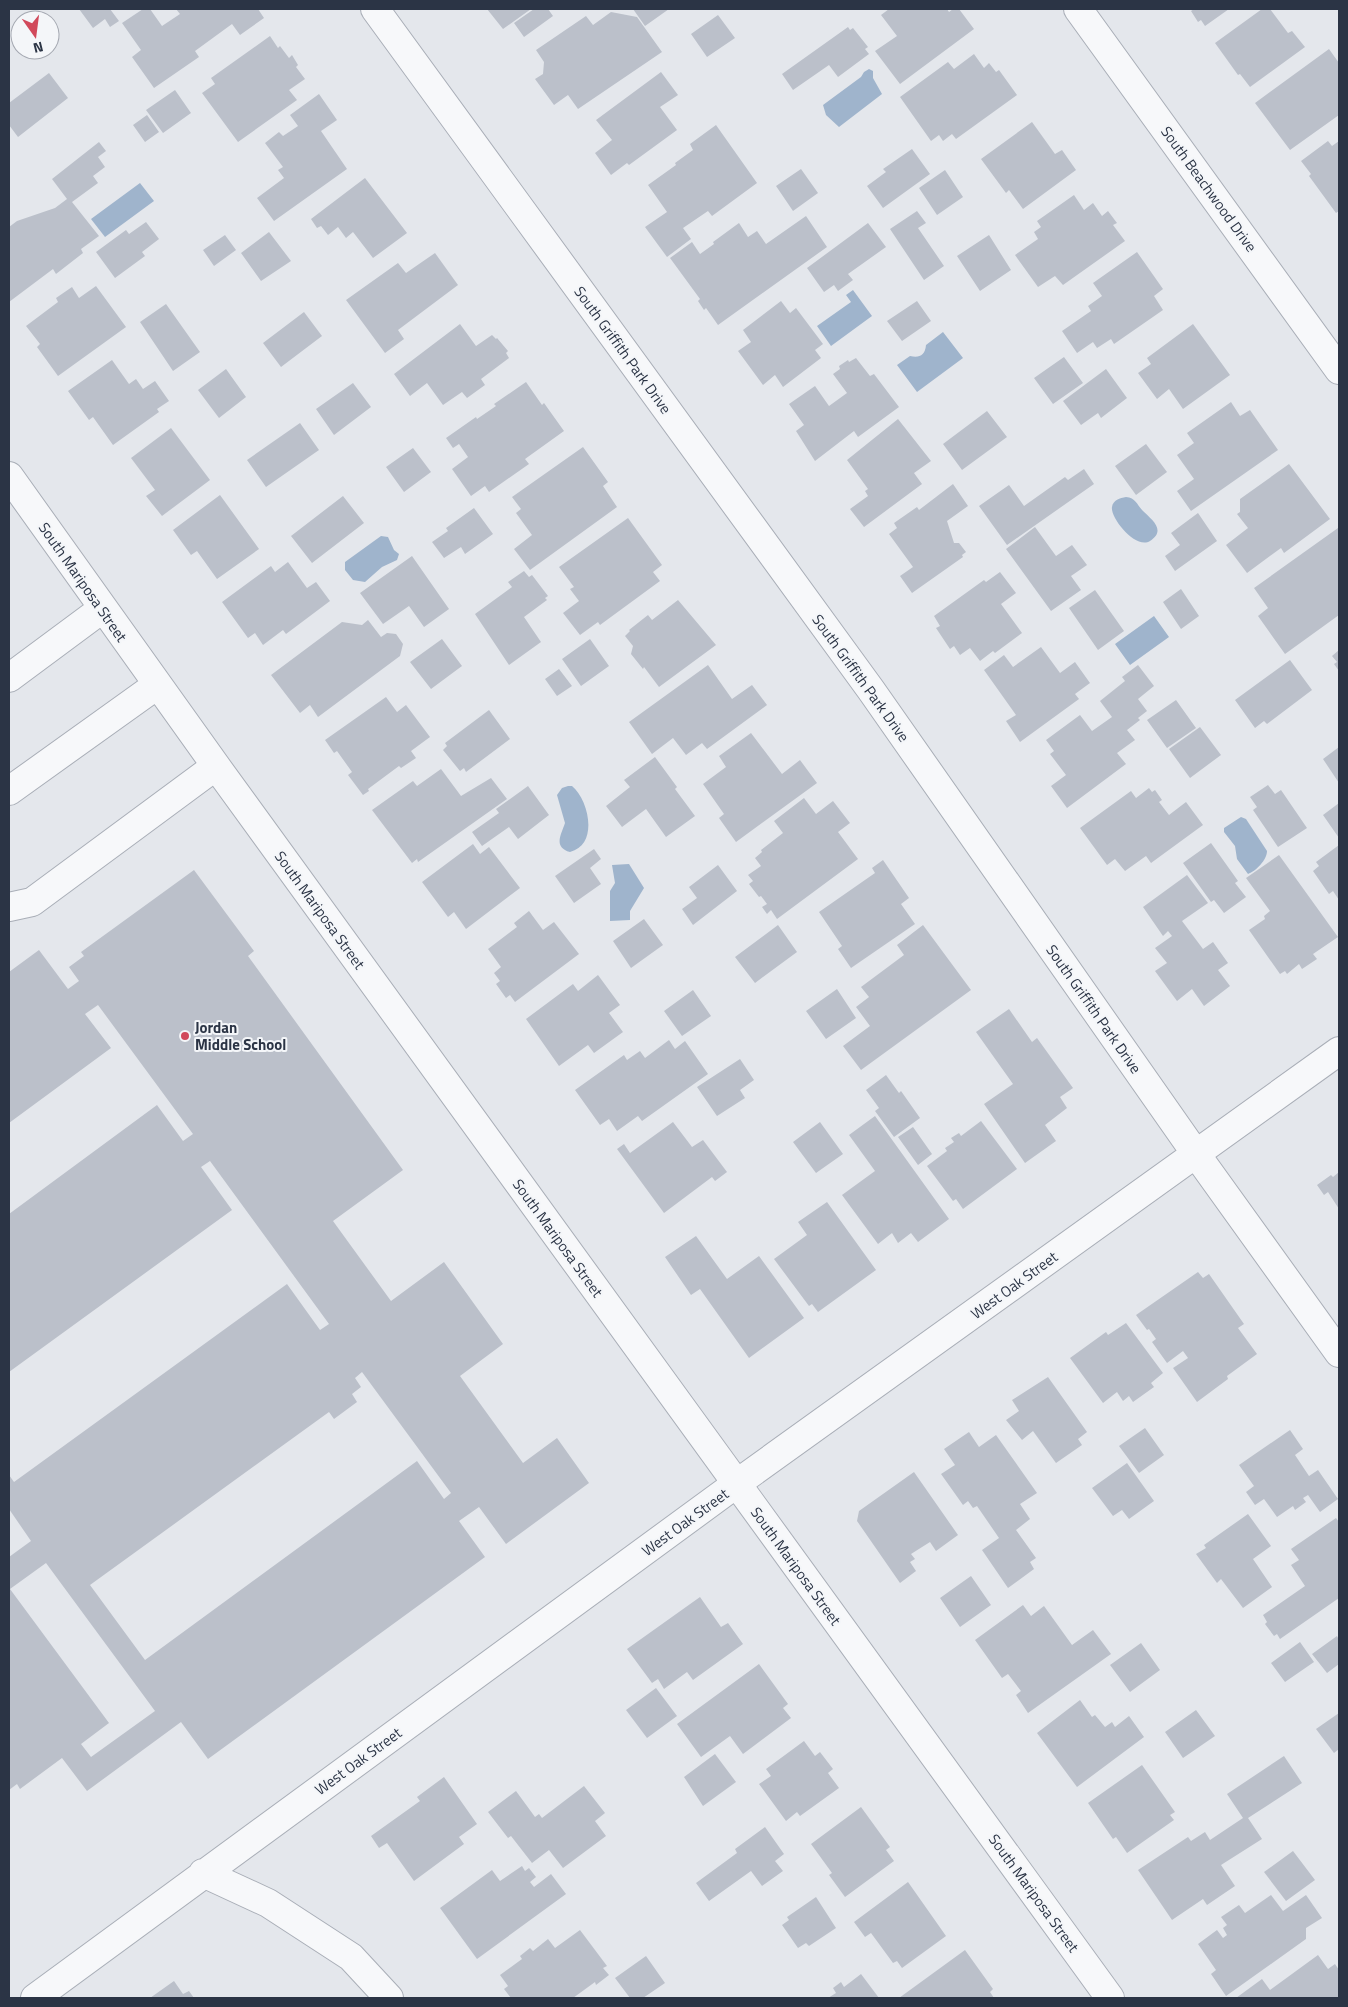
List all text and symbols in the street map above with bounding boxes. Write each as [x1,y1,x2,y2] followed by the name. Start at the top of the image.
[10,10,60,60] north arrow
[31,37,46,59] text: N
[1155,121,1263,257] street label: South Beachwood Drive
[569,281,677,419] street label: South Griffith Park Drive
[33,517,133,647] street label: South Mariposa Street
[807,609,915,747] street label: South Griffith Park Drive
[269,846,371,975] street label: South Mariposa Street
[1041,940,1147,1078] street label: South Griffith Park Drive
[195,1016,286,1056] place label: Jordan Middle School
[179,1030,191,1042] marker: Jordan Middle School
[507,1174,609,1303] street label: South Mariposa Street
[966,1245,1063,1324] street label: West Oak Street
[637,1482,734,1561] street label: West Oak Street
[745,1502,847,1631] street label: South Mariposa Street
[310,1721,407,1800] street label: West Oak Street
[983,1829,1085,1958] street label: South Mariposa Street

